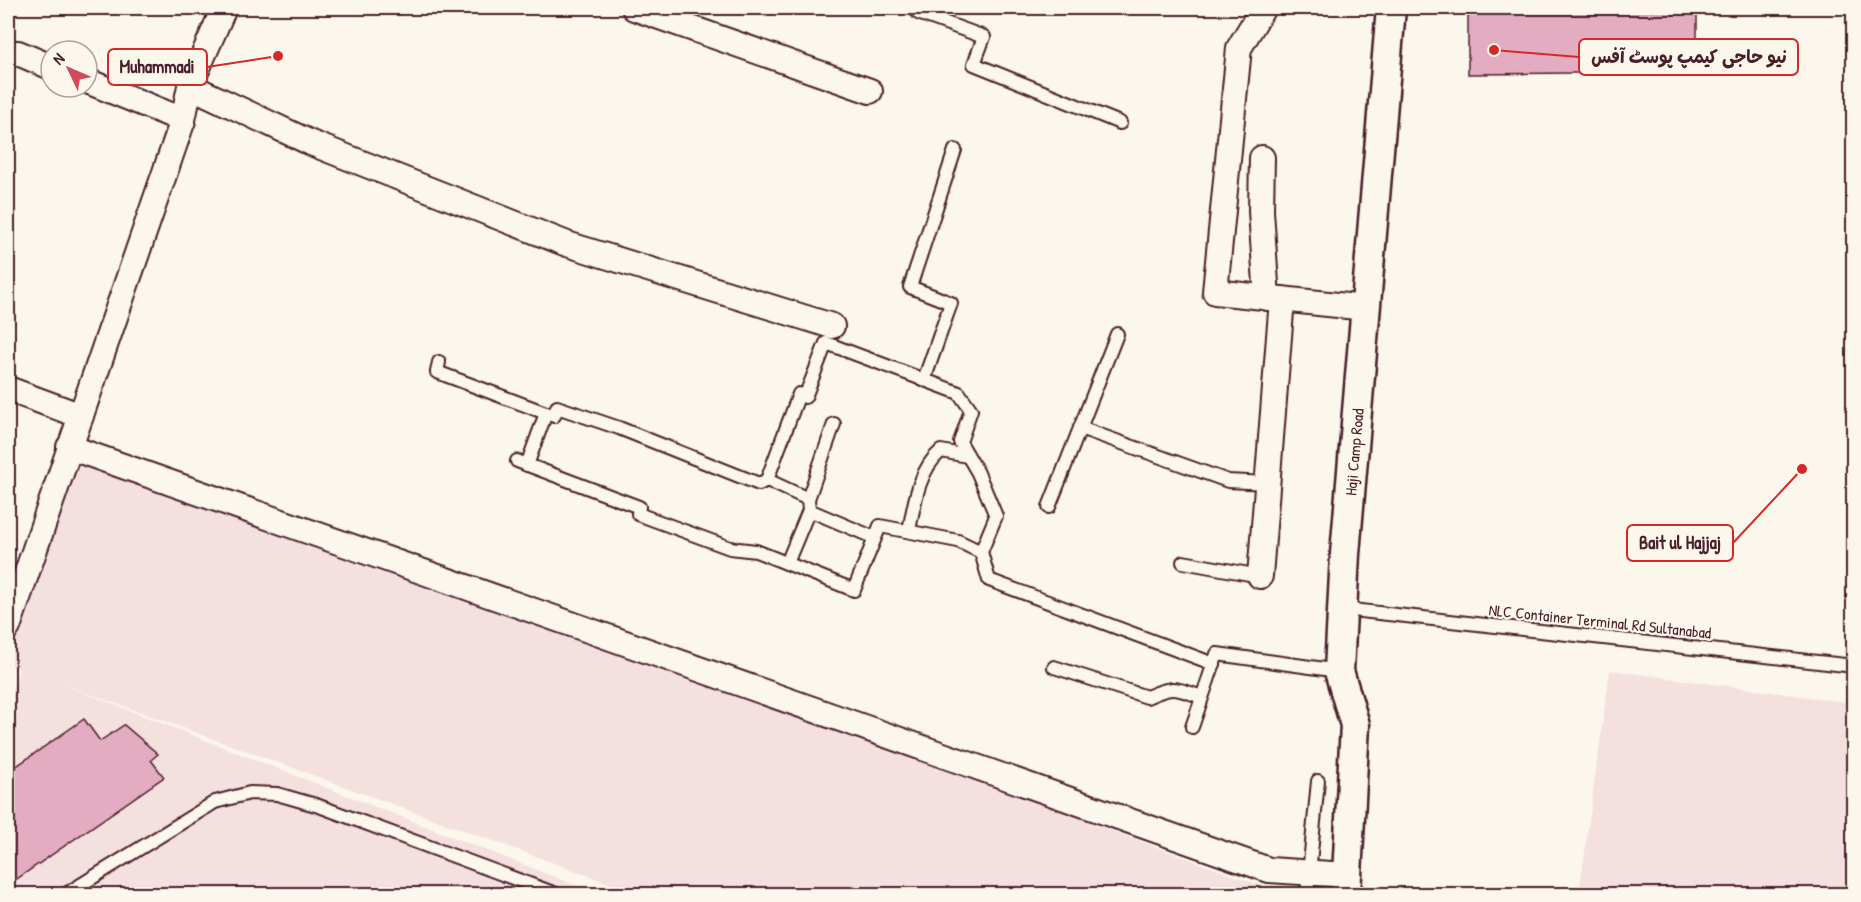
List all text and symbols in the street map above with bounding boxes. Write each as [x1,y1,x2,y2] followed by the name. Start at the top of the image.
[39,39,99,99] north arrow
[1579,39,1798,75] callout: نیو حاجی کیمپ پوسٹ آفس
[1591,44,1787,69] text: نیو حاجی کیمپ پوسٹ آفس
[47,48,69,69] text: N
[108,49,207,85] callout: Muhammadi
[119,54,195,79] text: Muhammadi
[1339,407,1369,497] street label: Haji Camp Road
[1627,525,1733,561] callout: Bait ul Hajjaj
[1639,530,1721,555] text: Bait ul Hajjaj
[1488,598,1712,644] street label: NLC Container Terminal Rd Sultanabad

